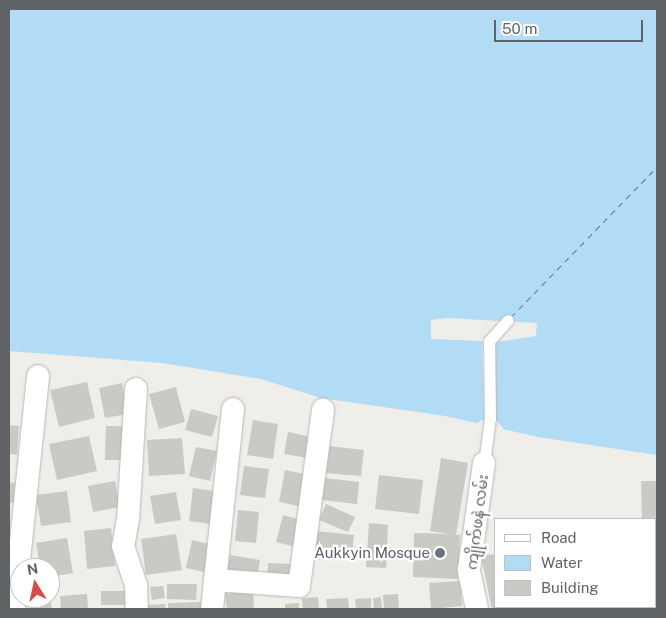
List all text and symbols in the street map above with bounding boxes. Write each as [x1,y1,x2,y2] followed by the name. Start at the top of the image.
[496,10,645,42] scale bar
[502,20,537,37] text: 50 m
[462,473,492,571] street label: ကျိုက်ဖနဲ လမ်း
[493,518,656,608] legend
[541,529,577,546] text: Road
[314,544,430,562] place label: Aukkyin Mosque
[434,547,446,559] marker: Aukkyin Mosque
[541,554,583,571] text: Water
[10,558,60,608] north arrow
[26,560,39,578] text: N
[541,579,599,596] text: Building

